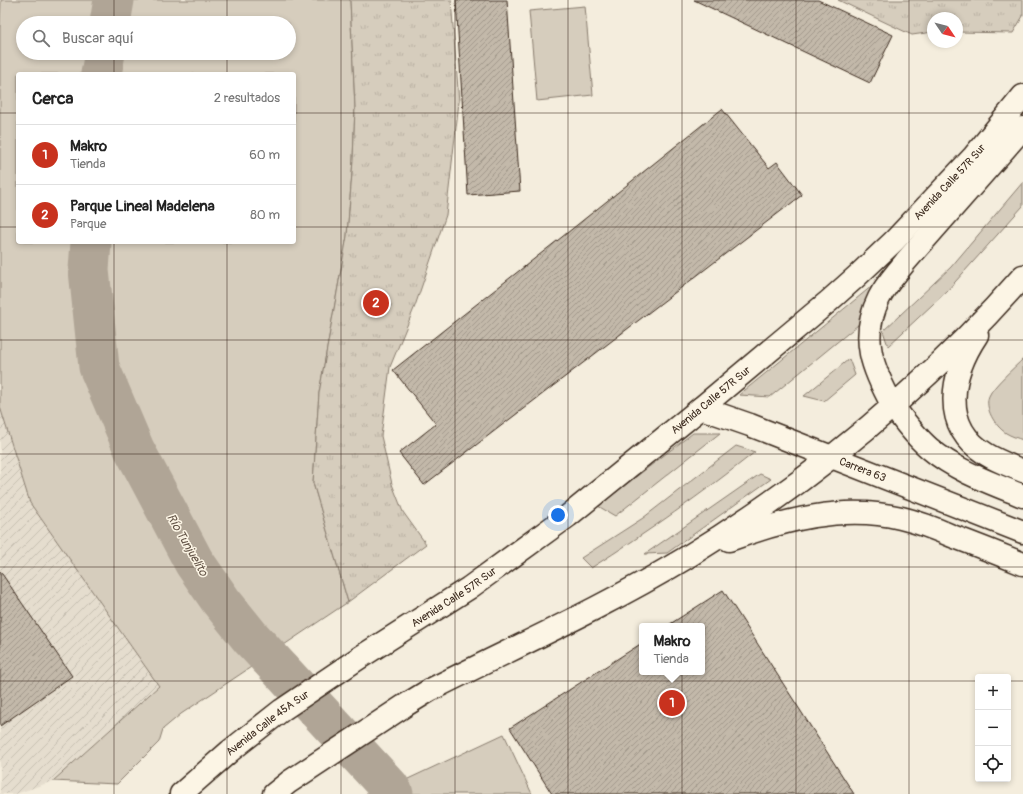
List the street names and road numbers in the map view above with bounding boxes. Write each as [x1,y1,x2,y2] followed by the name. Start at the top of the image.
[911,141,988,222] street label: Avenida Calle 57R Sur
[668,363,753,436] street label: Avenida Calle 57R Sur
[838,454,888,484] street label: Carrera 63
[409,564,499,630] street label: Avenida Calle 57R Sur
[223,687,311,758] street label: Avenida Calle 45A Sur

